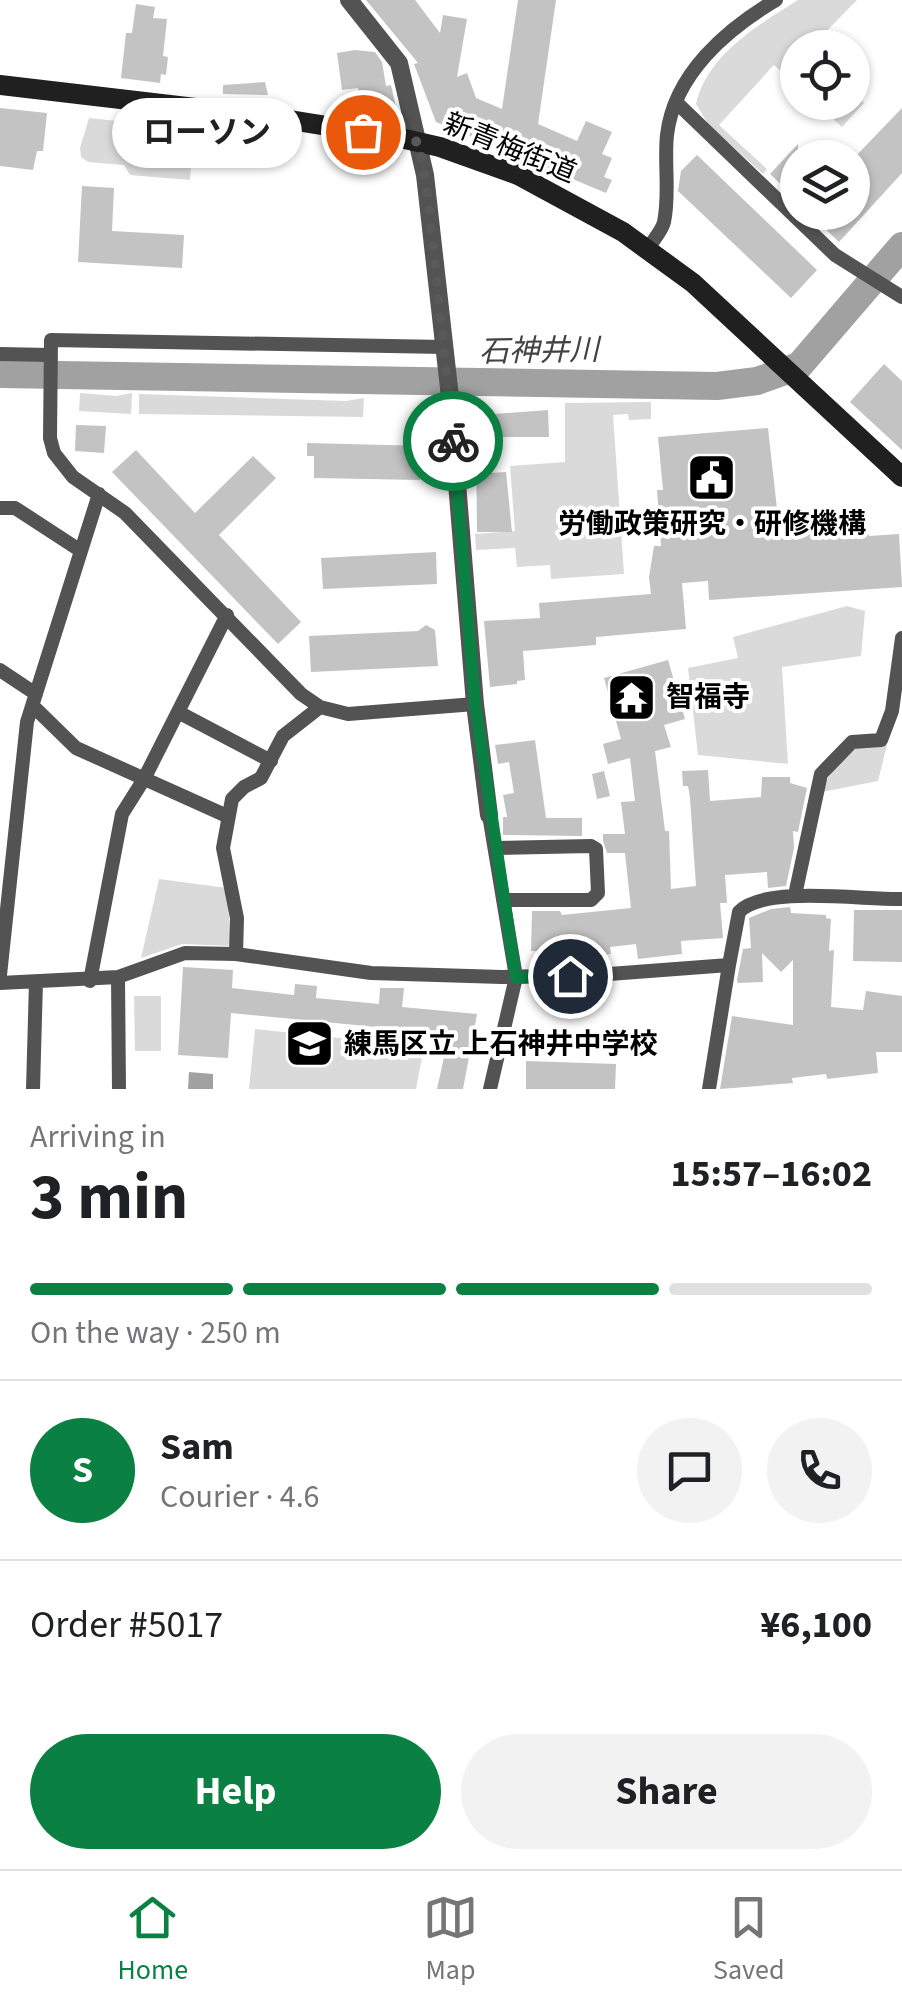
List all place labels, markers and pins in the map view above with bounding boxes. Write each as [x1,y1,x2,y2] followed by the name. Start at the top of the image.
[321,90,406,175] pin
[113,97,303,167] callout: ローソン
[686,451,738,503] public building icon: 労働政策研究・研修機構
[558,504,866,544] place label: 労働政策研究・研修機構
[605,671,657,723] temple icon: 智福寺
[666,677,750,717] place label: 智福寺
[528,934,613,1019] pin
[283,1018,335,1070] school or university icon: 練馬区立 上石神井中学校
[344,1024,658,1064] place label: 練馬区立 上石神井中学校

